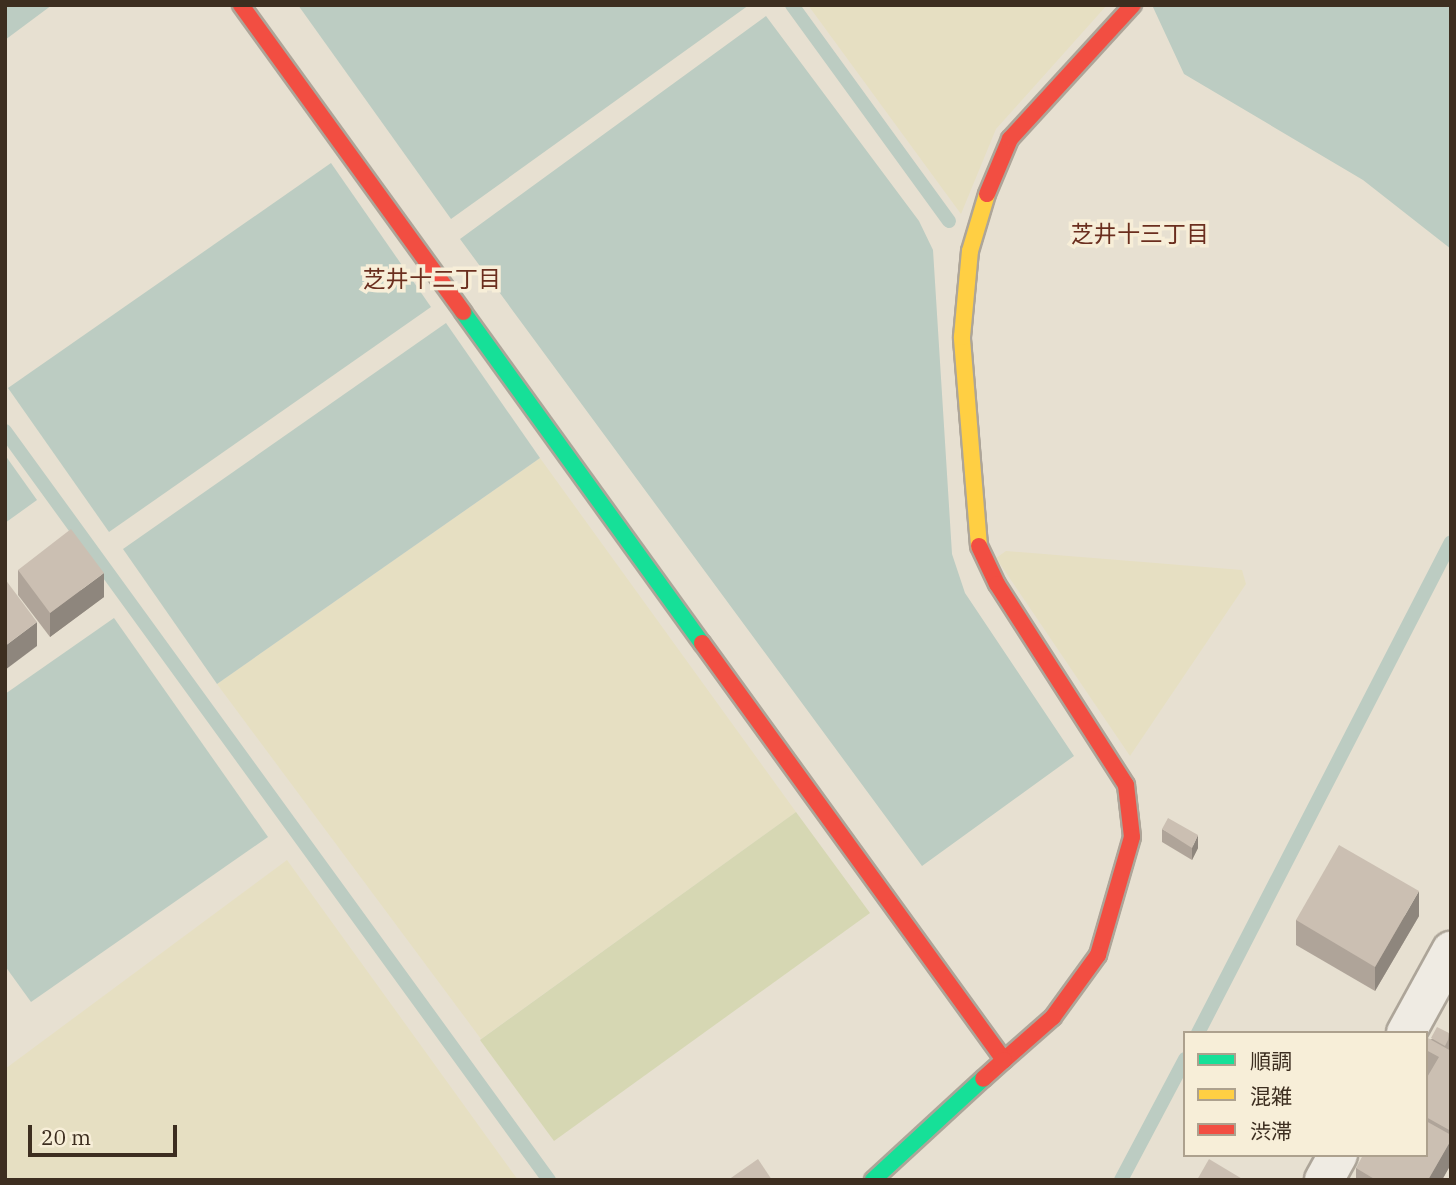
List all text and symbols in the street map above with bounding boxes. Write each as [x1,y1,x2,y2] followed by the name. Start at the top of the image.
[1071,219,1209,247] district label: 芝井十三丁目
[363,264,501,292] district label: 芝井十二丁目
[1183,1031,1428,1157] legend
[1250,1047,1292,1075] text: 順調
[1250,1082,1292,1110] text: 混雑
[32,1112,180,1156] scale bar
[1250,1117,1292,1145] text: 渋滞
[41,1123,91,1151] text: 20 m

